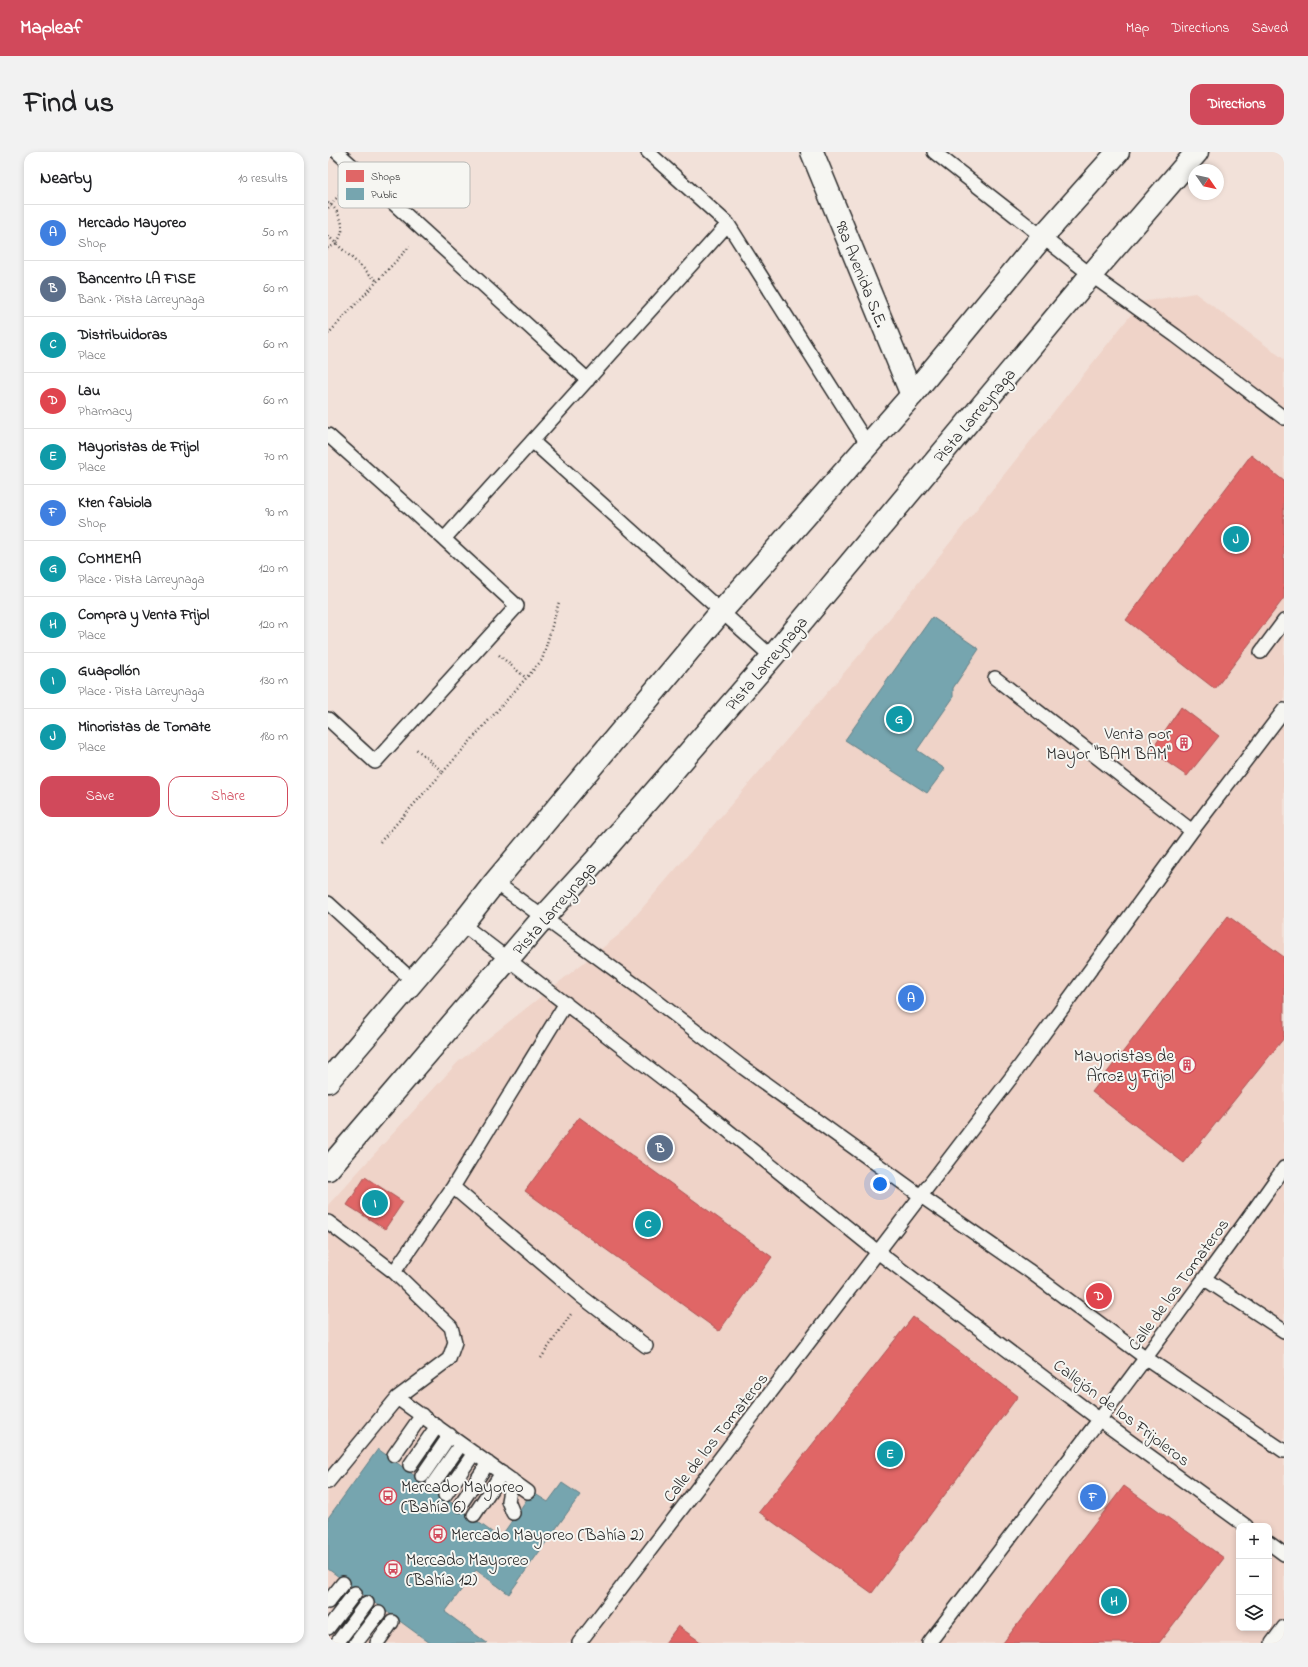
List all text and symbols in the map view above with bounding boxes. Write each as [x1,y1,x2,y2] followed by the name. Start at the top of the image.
[20,15,82,42] text: Mapleaf
[1126,18,1149,39] text: Map
[1171,18,1229,39] text: Directions
[1251,18,1288,39] text: Saved
[24,84,114,125] text: Find us
[1190,84,1284,125] button: Directions
[338,162,470,208] legend
[1188,164,1224,200] north arrow
[40,166,92,191] text: Nearby
[238,169,288,188] text: 10 results
[371,169,401,185] text: Shops
[371,187,397,203] text: Public
[78,212,186,234] text: Mercado Mayoreo
[828,218,893,332] street label: 98a Avenida S.E.
[49,223,57,242] text: A
[262,223,288,242] text: 50 m
[78,234,106,253] text: Shop
[78,268,196,290] text: Bancentro LA FISE
[49,279,57,298] text: B
[263,279,288,298] text: 60 m
[78,290,205,309] text: Bank · Pista Larreynaga
[78,324,168,346] text: Distribuidoras
[49,335,57,354] text: C
[263,335,288,354] text: 60 m
[78,346,106,365] text: Place
[928,363,1024,470] street label: Pista Larreynaga
[78,380,100,402] text: Lau
[48,391,58,410] text: D
[263,391,288,410] text: 60 m
[78,402,132,421] text: Pharmacy
[78,436,199,458] text: Mayoristas de Frijol
[49,447,57,466] text: E
[264,447,288,466] text: 70 m
[78,458,106,477] text: Place
[78,492,152,514] text: Kten fabiola
[49,503,57,522] text: F
[265,503,288,522] text: 90 m
[78,514,106,533] text: Shop
[1223,524,1249,554] pin: J
[78,548,141,570] text: COMMEMA
[49,559,57,578] text: G
[258,559,288,578] text: 120 m
[78,570,204,589] text: Place · Pista Larreynaga
[78,604,209,626] text: Compra y Venta Frijol
[720,611,816,718] street label: Pista Larreynaga
[49,615,57,634] text: H
[258,615,288,634] text: 120 m
[78,626,106,645] text: Place
[78,660,140,682] text: Guapollón
[51,671,55,690] text: I
[260,671,288,690] text: 130 m
[78,682,204,701] text: Place · Pista Larreynaga
[886,704,912,734] pin: G
[78,716,211,738] text: Minoristas de Tomate
[1046,722,1172,768] place label: Venta por Mayor "BAM BAM"
[50,727,56,746] text: J
[260,727,288,746] text: 180 m
[1174,733,1194,753] building icon: Venta por Mayor "BAM BAM"
[78,738,106,757] text: Place
[40,776,160,817] button: Save
[168,776,288,817] button: Share
[507,857,605,963] street label: Pista Larreynaga
[898,983,924,1013] pin: A
[1074,1044,1174,1090] place label: Mayoristas de Arroz y Frijol
[1177,1055,1197,1075] building icon: Mayoristas de Arroz y Frijol
[647,1133,673,1163] pin: B
[870,1174,890,1194] your location
[362,1188,388,1218] pin: I
[635,1209,661,1239] pin: C
[1123,1213,1236,1356] street label: Calle de los Tomateros
[1086,1281,1112,1311] pin: D
[1047,1353,1195,1473] street label: Callejón de los Frijoleros
[658,1368,775,1508] street label: Calle de los Tomateros
[877,1439,903,1469] pin: E
[401,1475,524,1520] place label: Mercado Mayoreo (Bahía 6)
[1080,1482,1106,1512] pin: F
[378,1486,398,1506] bus stop icon: Mercado Mayoreo (Bahía 6)
[451,1523,644,1549] place label: Mercado Mayoreo (Bahía 2)
[1236,1523,1272,1631] map controls
[1236,1523,1272,1559] button: +
[428,1524,448,1544] bus stop icon: Mercado Mayoreo (Bahía 2)
[406,1548,529,1593] place label: Mercado Mayoreo (Bahía 12)
[383,1559,403,1579] bus stop icon: Mercado Mayoreo (Bahía 12)
[1236,1559,1272,1595] button: −
[1101,1586,1127,1616] pin: H
[1236,1595,1272,1631] button: layers

